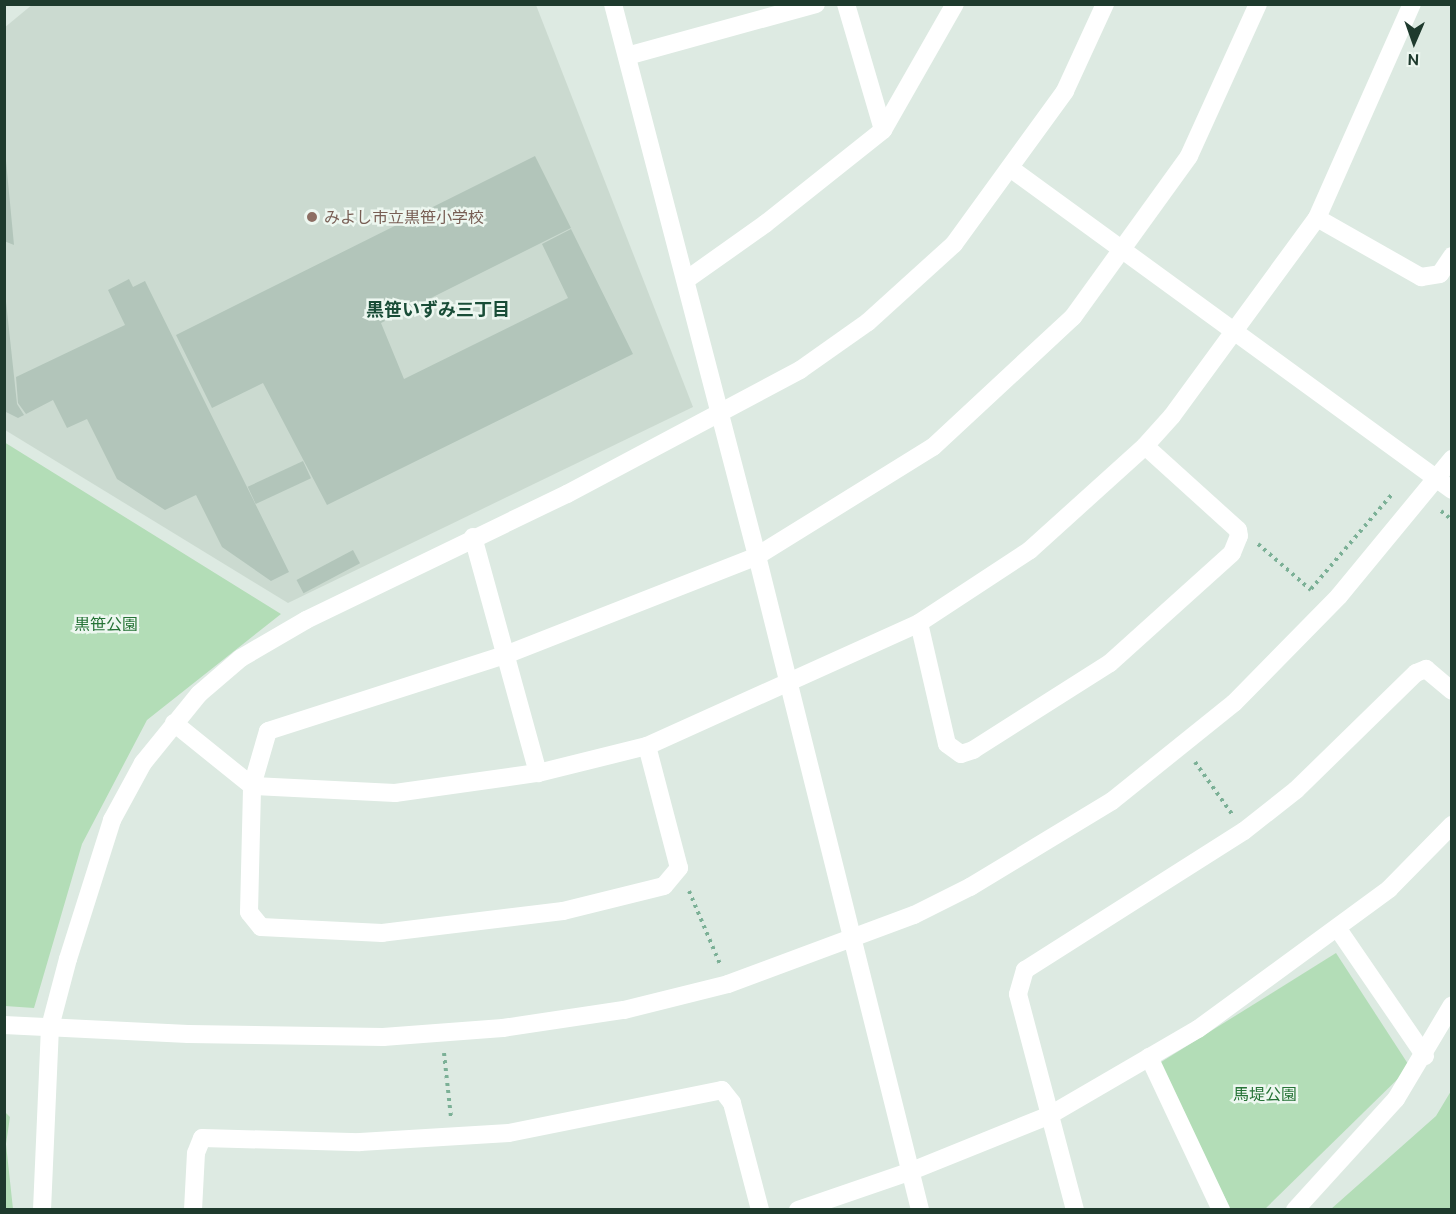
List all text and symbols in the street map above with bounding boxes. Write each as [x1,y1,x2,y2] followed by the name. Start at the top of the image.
[1384,12,1444,72] north arrow
[1407,51,1420,69] text: N
[324,207,484,227] place label: みよし市立黒笹小学校
[305,210,319,224] marker: みよし市立黒笹小学校
[366,298,510,320] district label: 黒笹いずみ三丁目
[74,614,138,634] park label: 黒笹公園
[1233,1084,1297,1104] park label: 馬堤公園

